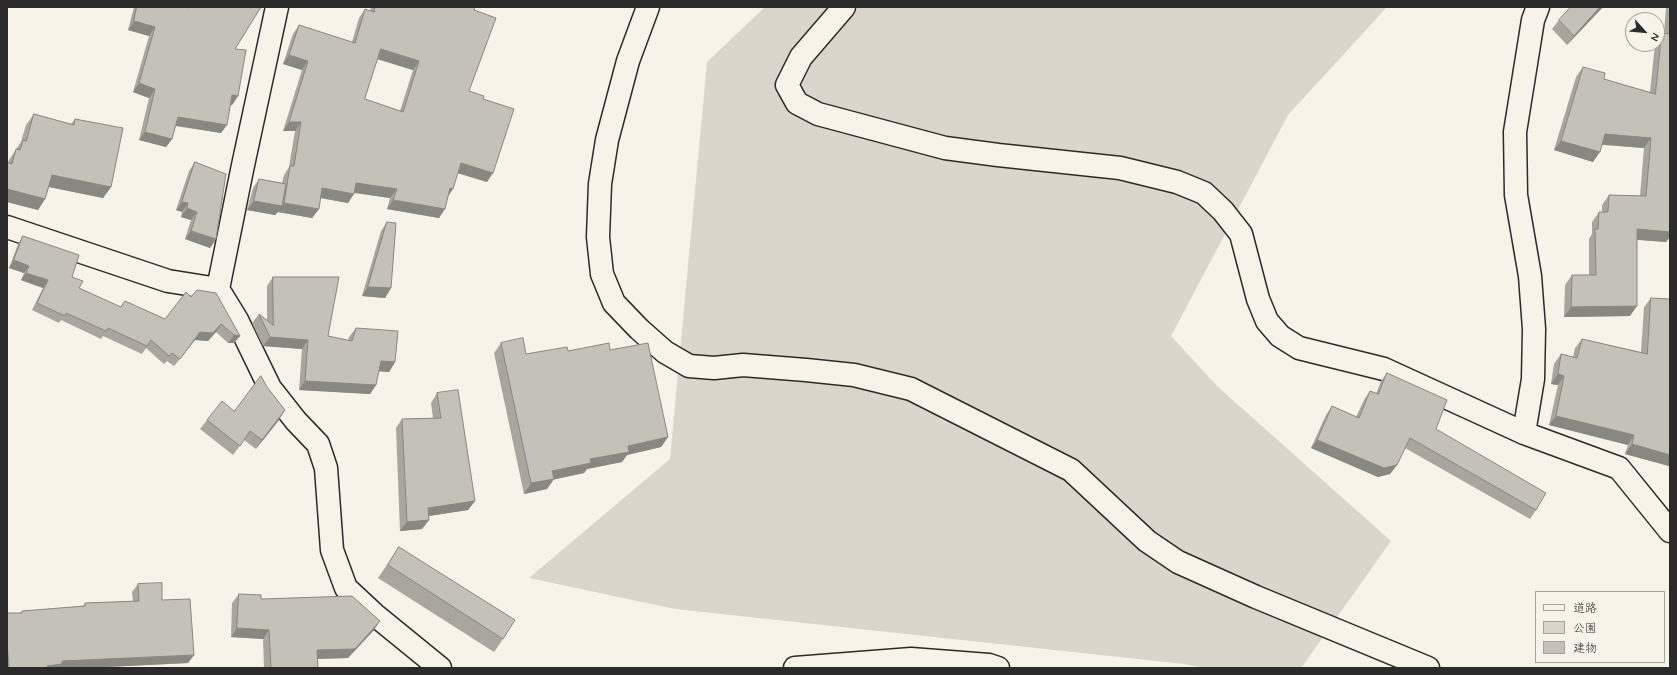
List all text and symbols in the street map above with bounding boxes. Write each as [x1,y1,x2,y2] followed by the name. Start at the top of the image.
[1625,12,1665,52] north arrow
[1647,31,1663,43] text: N
[1535,591,1665,663] legend
[1573,601,1597,617] text: 道路
[1573,621,1597,637] text: 公園
[1573,641,1597,657] text: 建物

